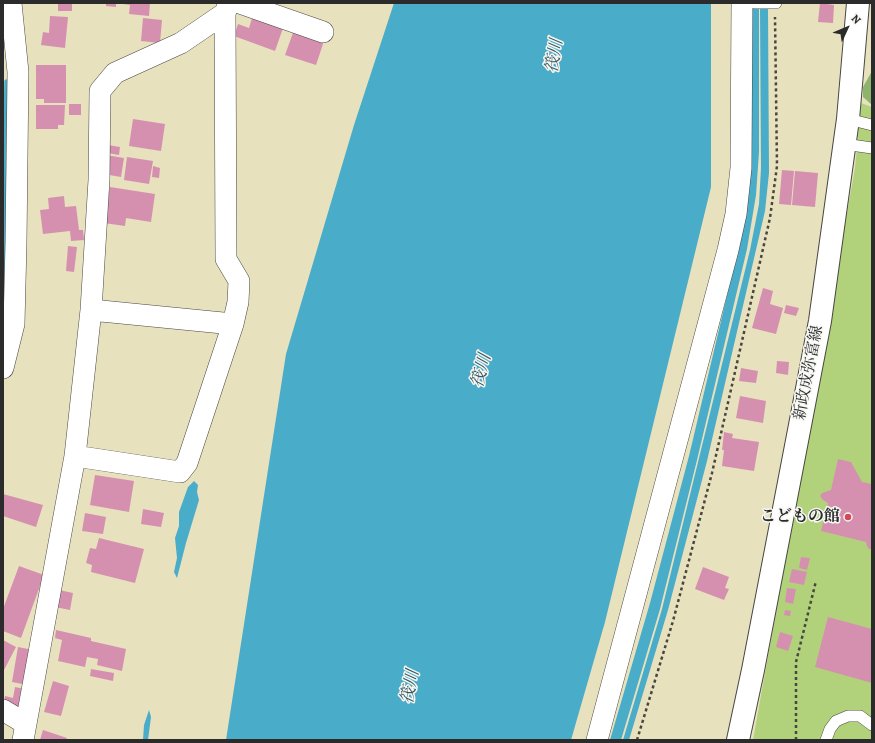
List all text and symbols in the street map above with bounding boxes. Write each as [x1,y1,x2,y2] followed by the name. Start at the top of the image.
[827,8,867,48] north arrow
[848,11,864,27] text: N
[542,38,568,74] water label: 筏川
[790,324,828,422] street label: 新政成弥富線
[468,352,496,390] water label: 筏川
[760,507,840,527] place label: こどもの館
[843,512,853,522] marker: こどもの館
[398,668,424,706] water label: 筏川

